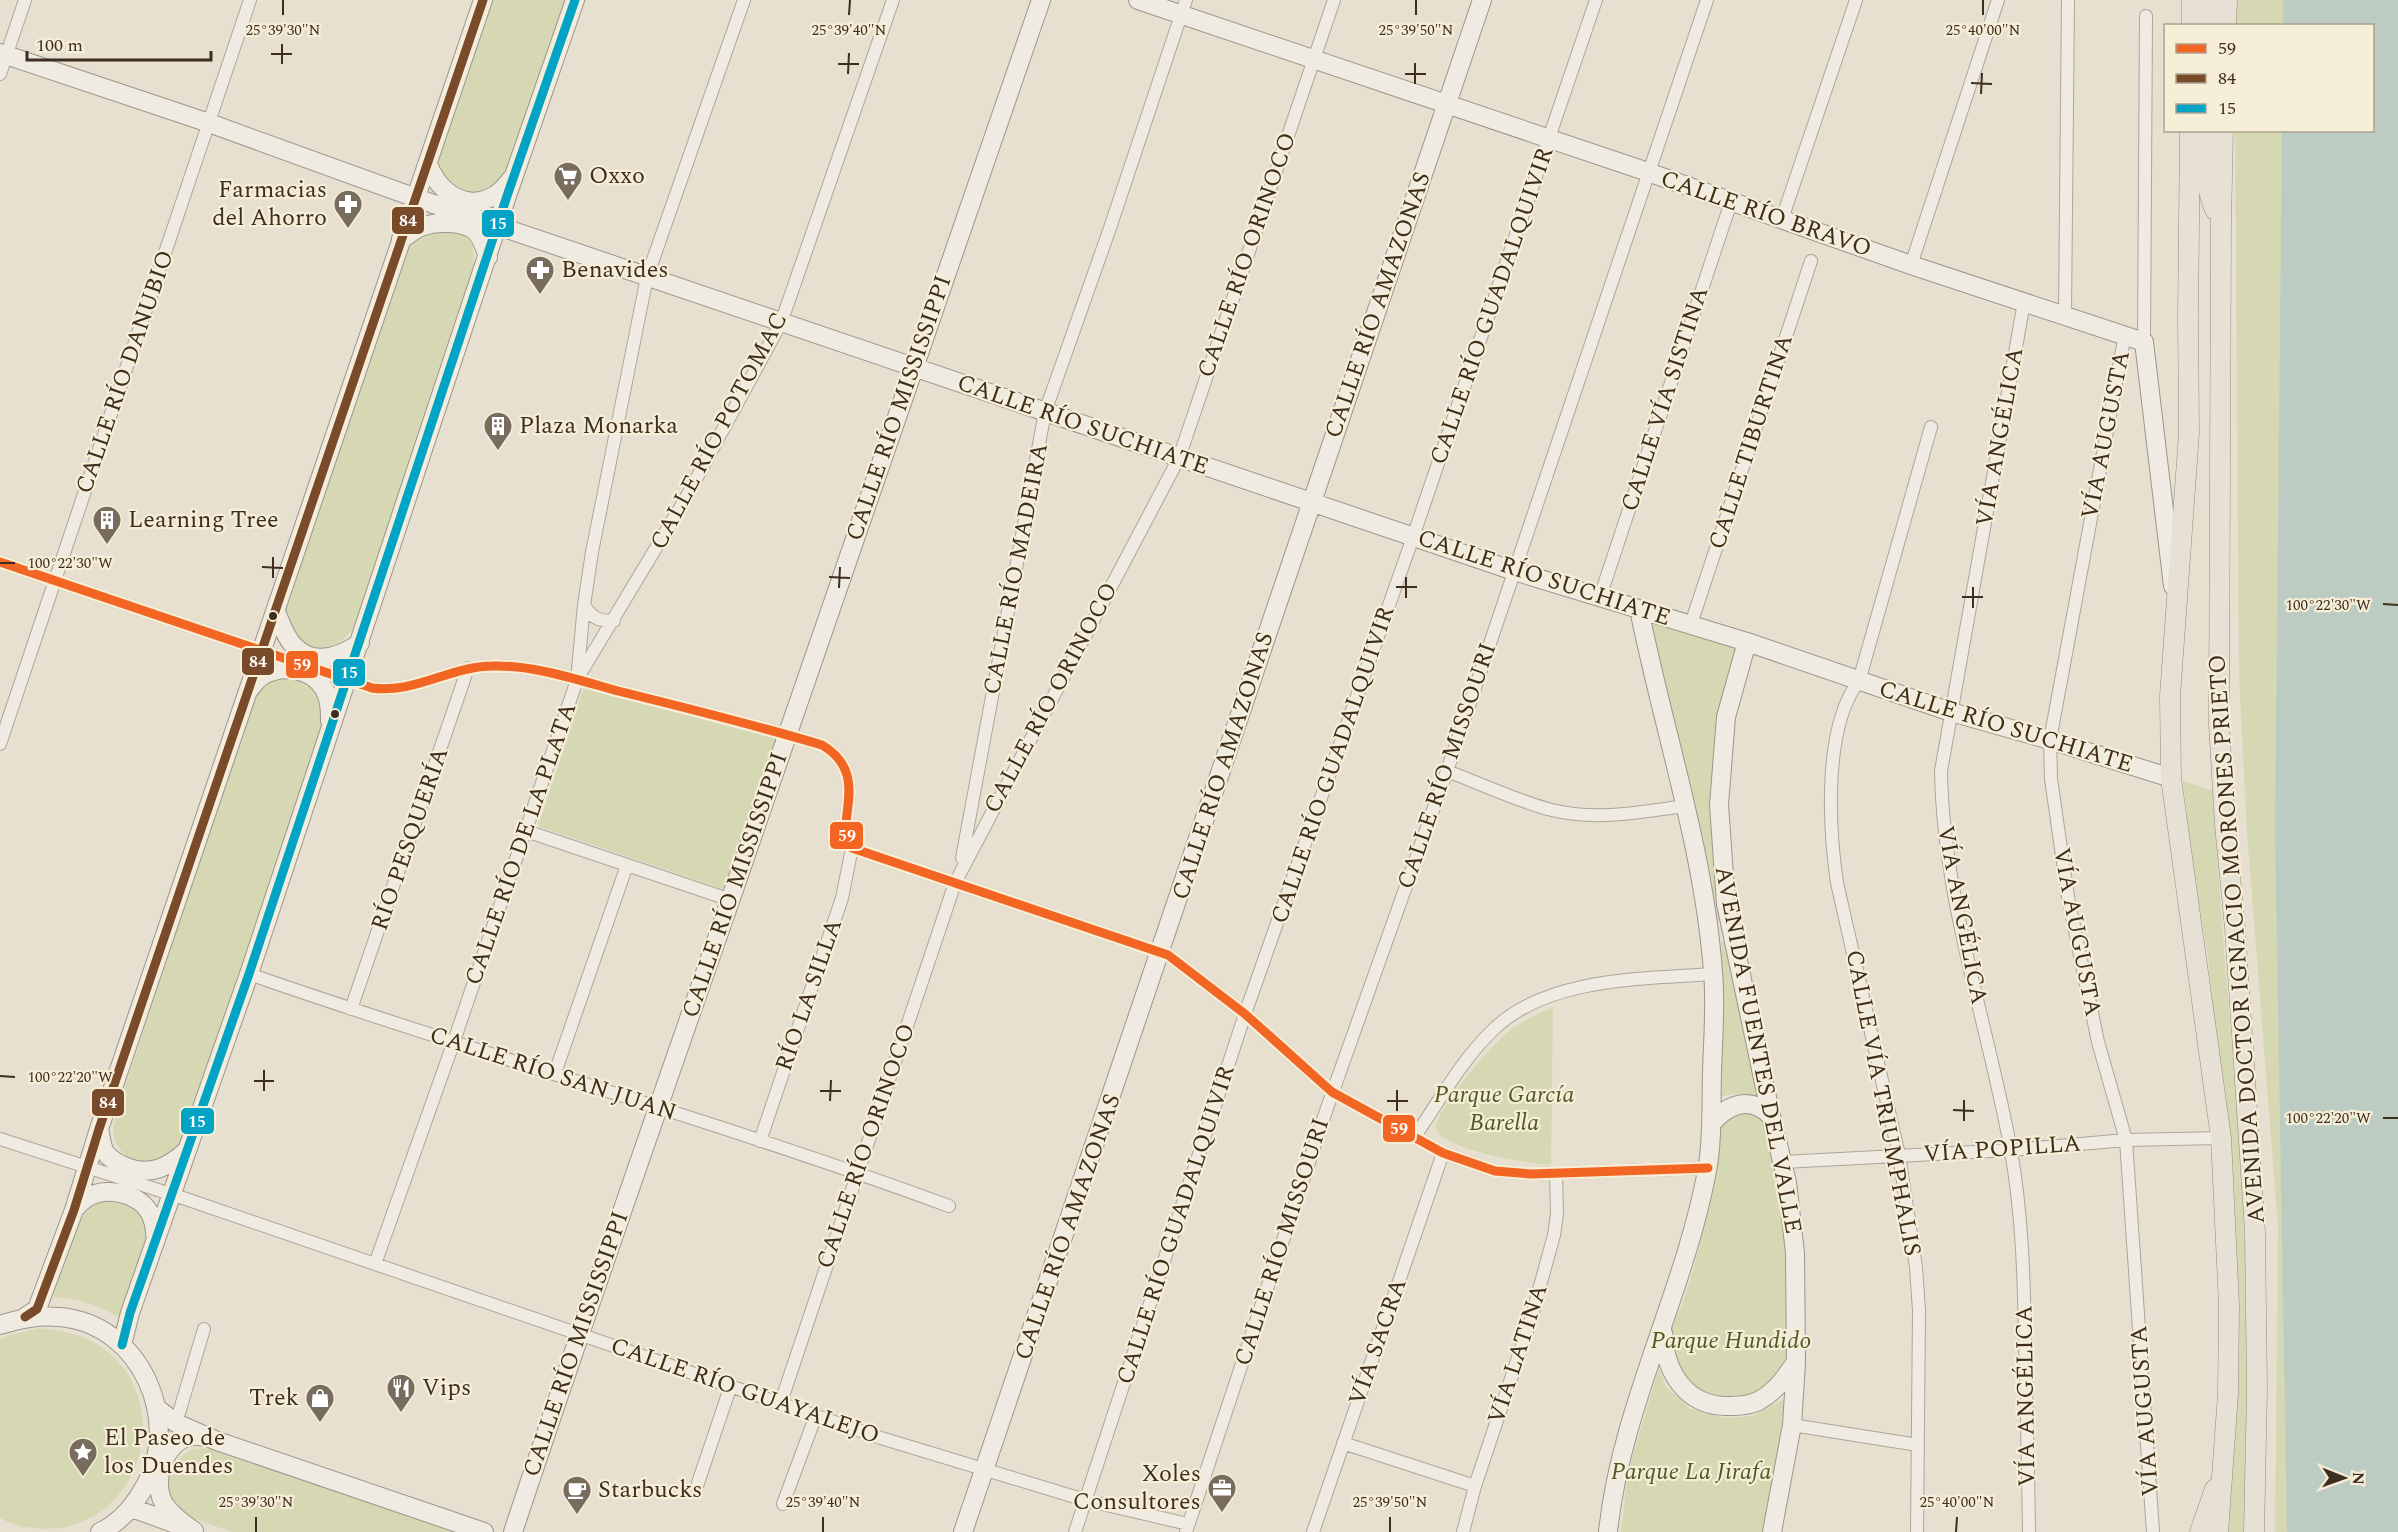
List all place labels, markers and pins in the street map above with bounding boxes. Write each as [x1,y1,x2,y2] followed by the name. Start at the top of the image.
[589,158,645,194] place label: Oxxo
[552,160,584,202] supermarket icon: Oxxo
[212,172,327,236] place label: Farmacias del Ahorro
[332,188,364,230] pharmacy icon: Farmacias del Ahorro
[561,252,669,288] place label: Benavides
[524,254,556,296] pharmacy icon: Benavides
[519,408,678,444] place label: Plaza Monarka
[482,410,514,452] building icon: Plaza Monarka
[128,502,279,538] place label: Learning Tree
[91,504,123,546] building icon: Learning Tree
[267,610,279,622] unlabelled marker
[329,708,341,720] unlabelled marker
[422,1370,471,1406] place label: Vips
[385,1372,417,1414] restaurant icon: Vips
[249,1380,299,1416] place label: Trek
[304,1382,336,1424] shop icon: Trek
[104,1420,233,1484] place label: El Paseo de los Duendes
[67,1436,99,1478] place icon: El Paseo de los Duendes
[1073,1456,1201,1520] place label: Xoles Consultores
[598,1472,702,1508] place label: Starbucks
[1206,1472,1238,1514] office icon: Xoles Consultores
[561,1474,593,1516] cafe icon: Starbucks

